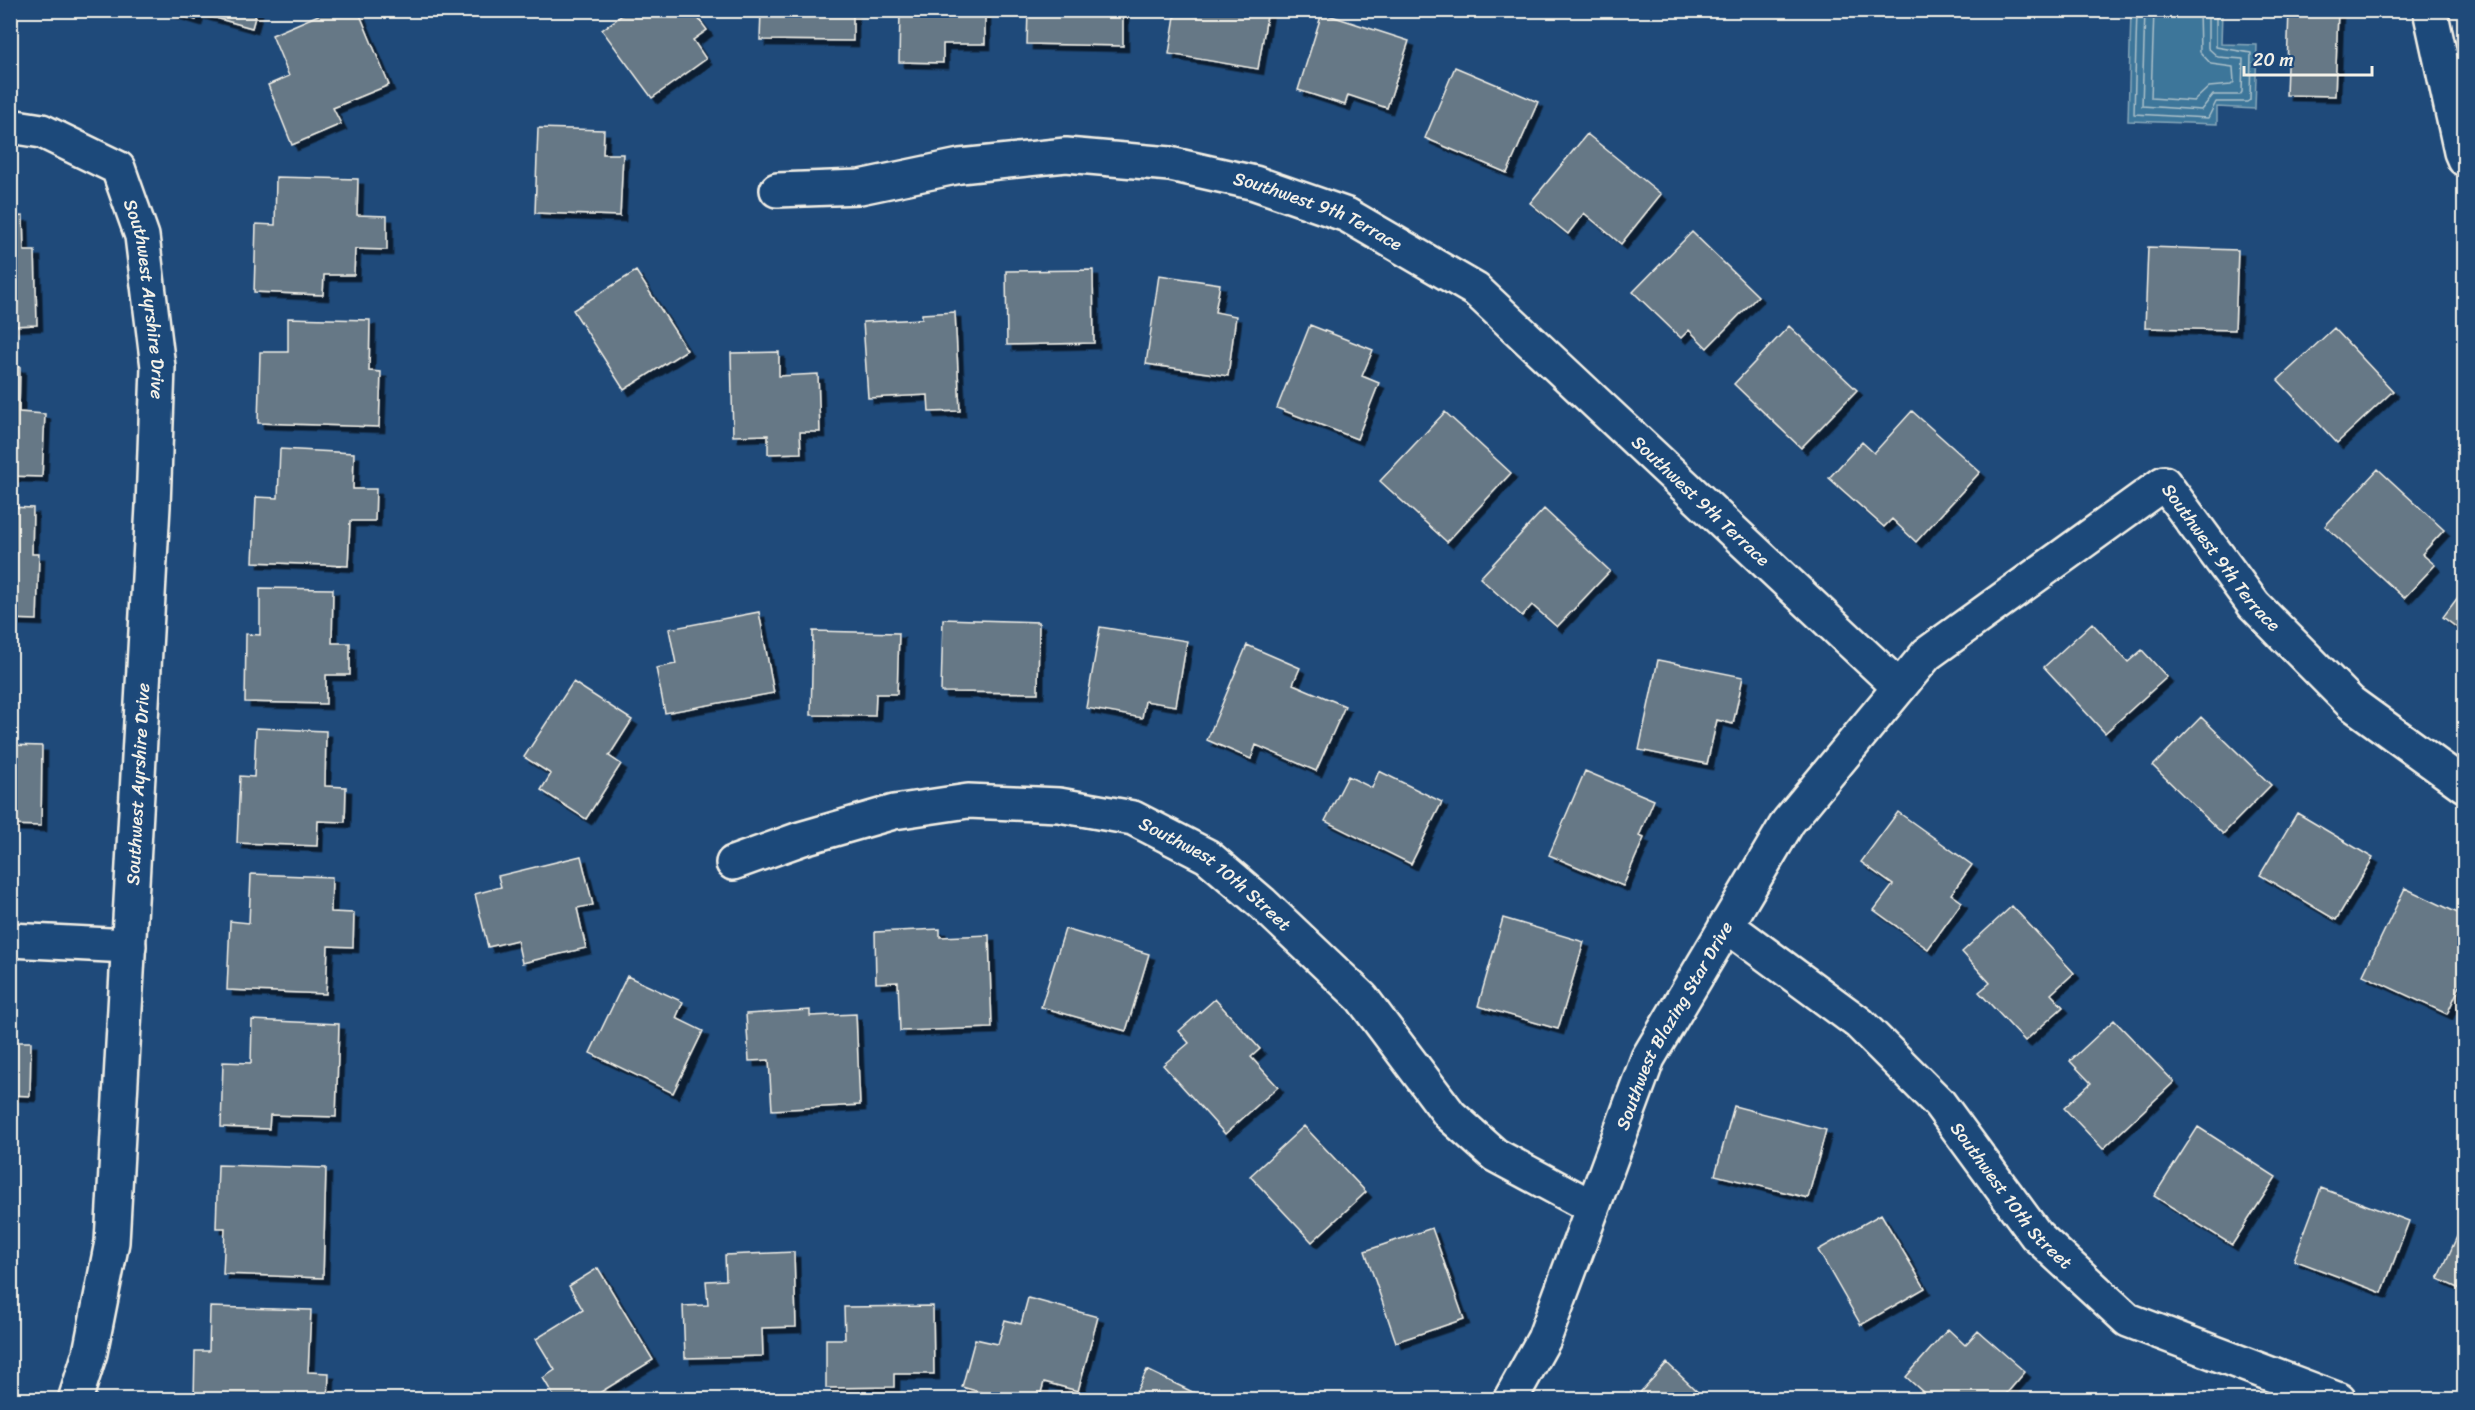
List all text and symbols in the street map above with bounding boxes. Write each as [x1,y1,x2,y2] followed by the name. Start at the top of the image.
[2244,39,2372,77] scale bar
[2253,44,2293,76] text: 20 m
[1230,163,1409,260] street label: Southwest 9th Terrace
[114,195,174,400] street label: Southwest Ayrshire Drive
[1624,427,1778,575] street label: Southwest 9th Terrace
[2153,476,2289,640] street label: Southwest 9th Terrace
[117,682,159,886] street label: Southwest Ayrshire Drive
[1133,808,1299,939] street label: Southwest 10th Street
[1607,915,1742,1135] street label: Southwest Blazing Star Drive
[1942,1115,2080,1278] street label: Southwest 10th Street

